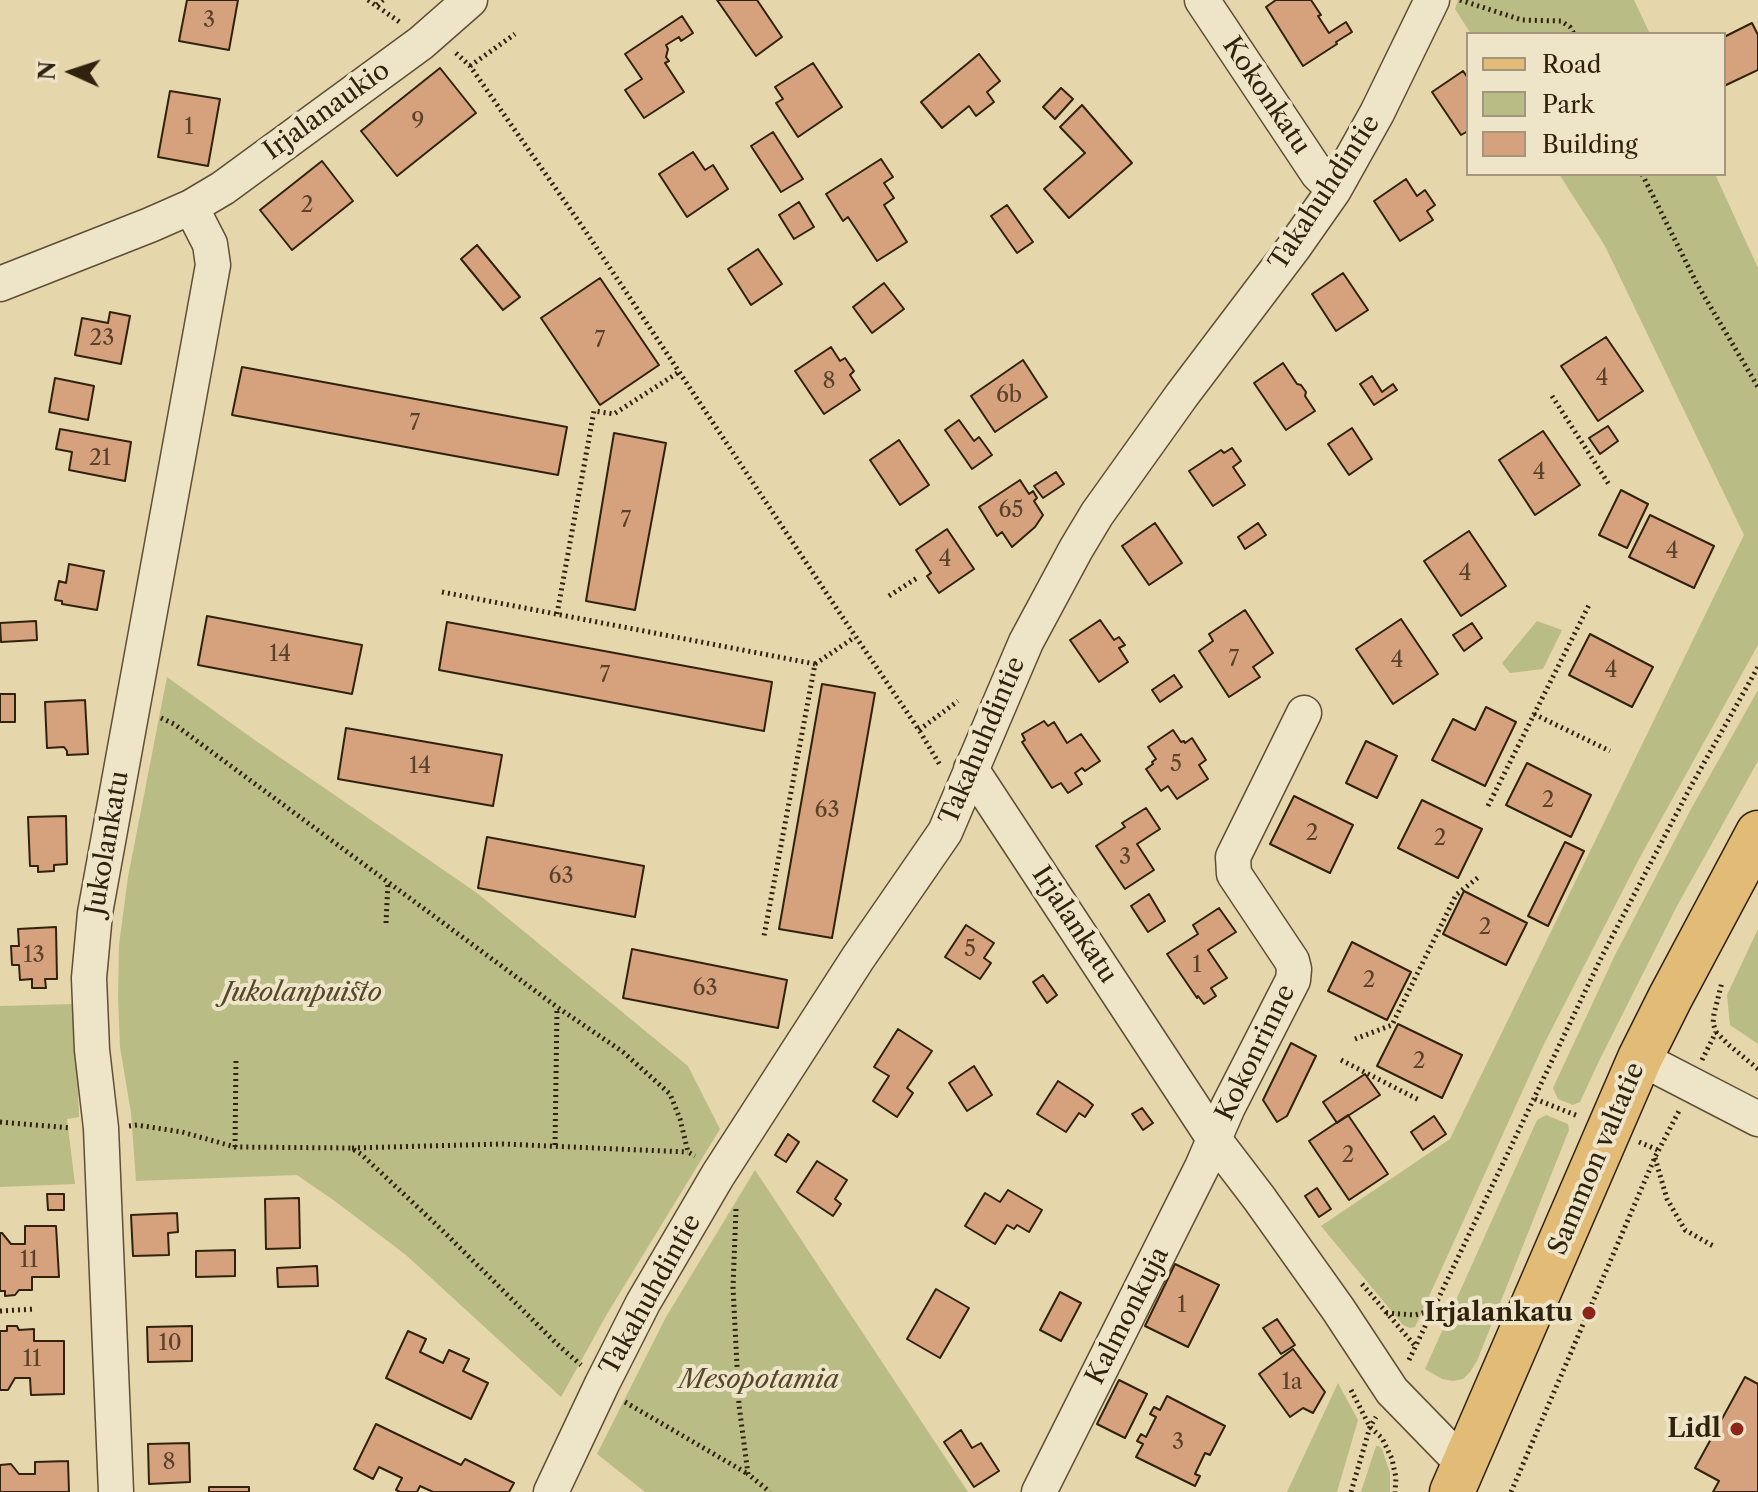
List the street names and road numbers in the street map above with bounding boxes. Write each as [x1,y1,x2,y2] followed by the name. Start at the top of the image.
[1215,31,1317,161] street label: Kokonkatu
[258,55,396,167] street label: Irjalanaukio
[1263,109,1387,277] street label: Takahuhdintie
[934,652,1032,830] street label: Takahuhdintie
[80,768,136,918] street label: Jukolankatu
[1025,861,1123,989] street label: Irjalankatu
[1210,980,1302,1126] street label: Kokonrinne
[1542,1058,1652,1260] street label: Sammon valtatie
[594,1209,708,1381] street label: Takahuhdintie
[1080,1242,1176,1390] street label: Kalmonkuja

